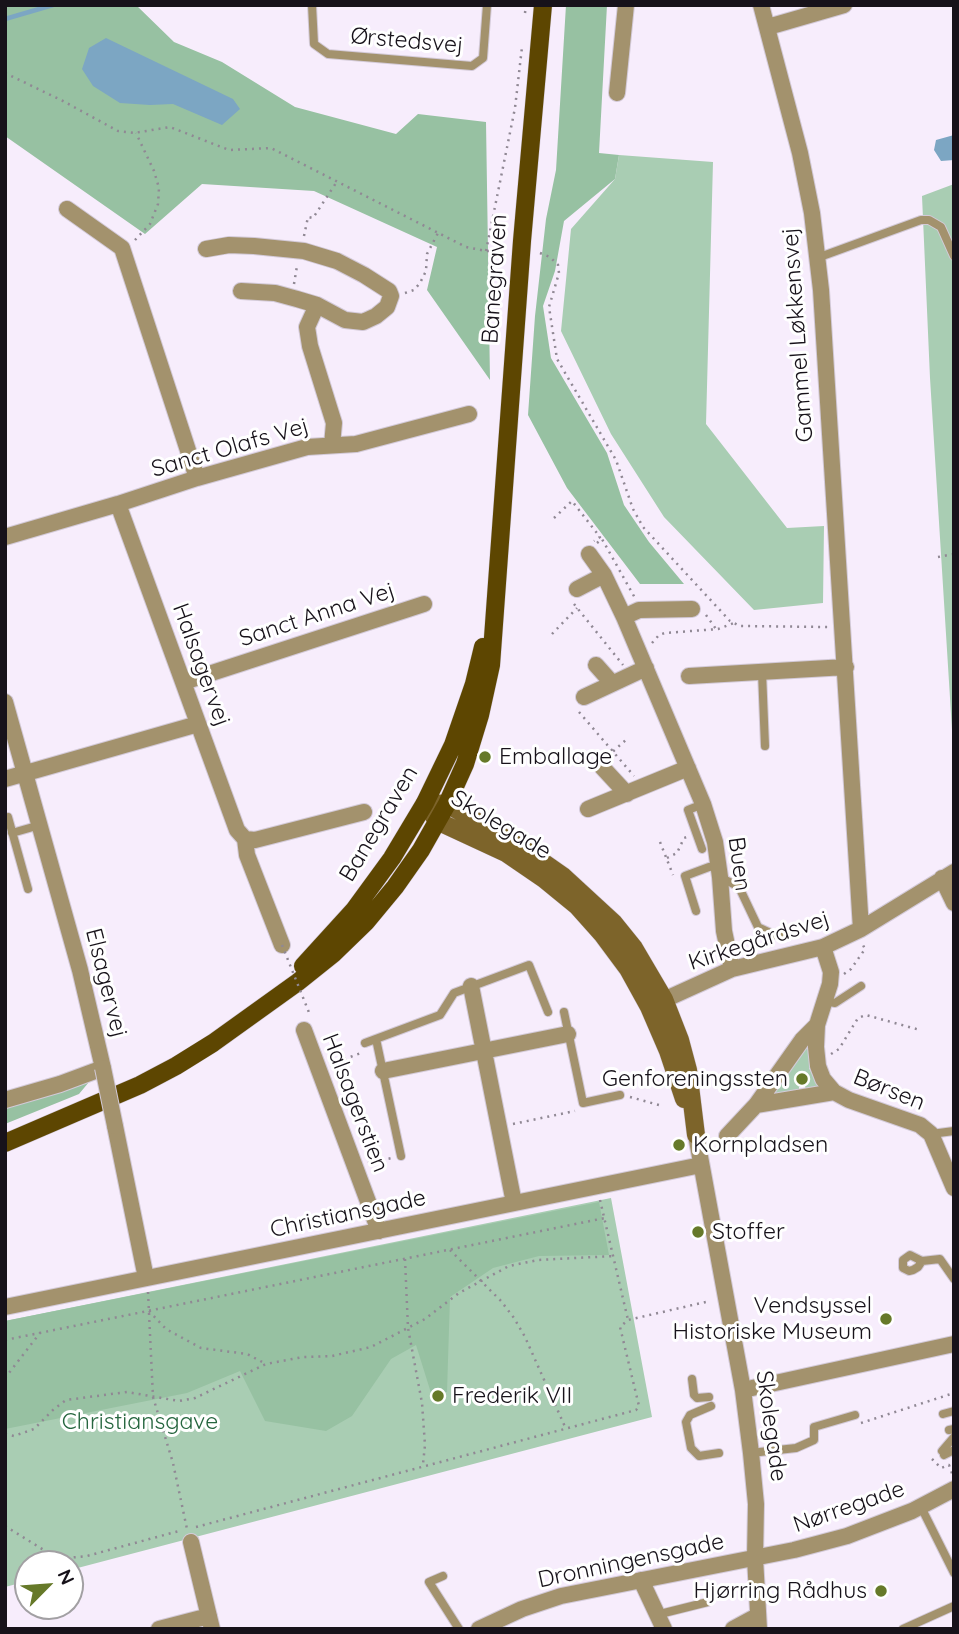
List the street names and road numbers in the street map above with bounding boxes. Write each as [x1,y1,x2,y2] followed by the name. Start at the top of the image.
[350,22,464,60] street label: Ørstedsvej
[477,213,513,345] street label: Banegraven
[777,227,819,443] street label: Gammel Løkkensvej
[148,412,312,484] street label: Sanct Olafs Vej
[236,577,398,653] street label: Sanct Anna Vej
[166,600,236,730] street label: Halsagervej
[334,761,424,887] street label: Banegraven
[446,784,556,866] street label: Skolegade
[722,835,756,893] street label: Buen
[685,905,833,977] street label: Kirkegårdsvej
[79,926,133,1040] street label: Elsagervej
[316,1030,394,1176] street label: Halsagerstien
[849,1063,929,1117] street label: Børsen
[268,1184,428,1244] street label: Christiansgade
[750,1369,792,1483] street label: Skolegade
[790,1475,908,1539] street label: Nørregade
[535,1528,727,1594] street label: Dronningensgade

